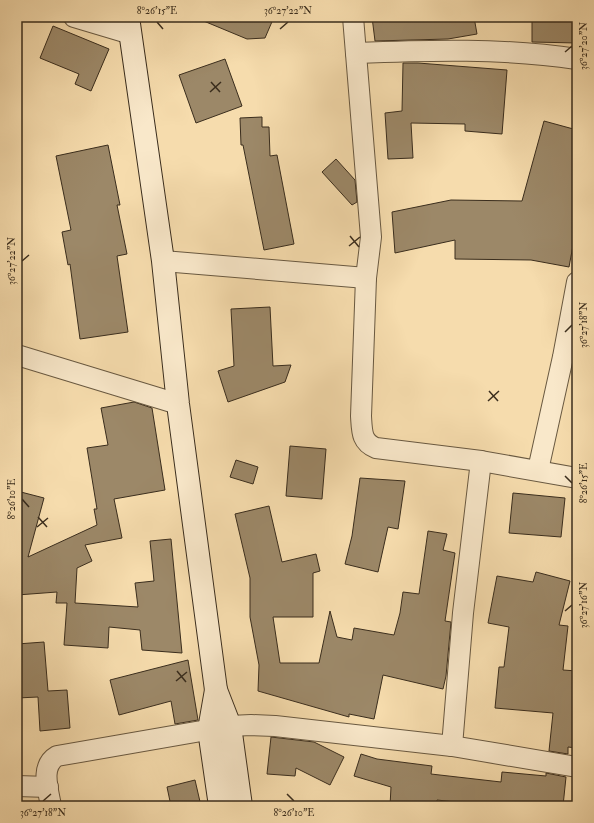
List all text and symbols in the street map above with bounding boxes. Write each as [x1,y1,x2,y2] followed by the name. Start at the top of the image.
[137,5,177,17] text: 8°26'15"E
[264,5,312,17] text: 36°27'22"N
[578,22,590,70] text: 36°27'20"N
[6,237,18,285] text: 36°27'22"N
[578,302,590,348] text: 36°27'18"N
[578,463,590,503] text: 8°26'15"E
[6,478,18,520] text: 8°26'10"E
[578,582,590,628] text: 36°27'16"N
[20,807,66,819] text: 36°27'18"N
[273,807,315,819] text: 8°26'10"E

